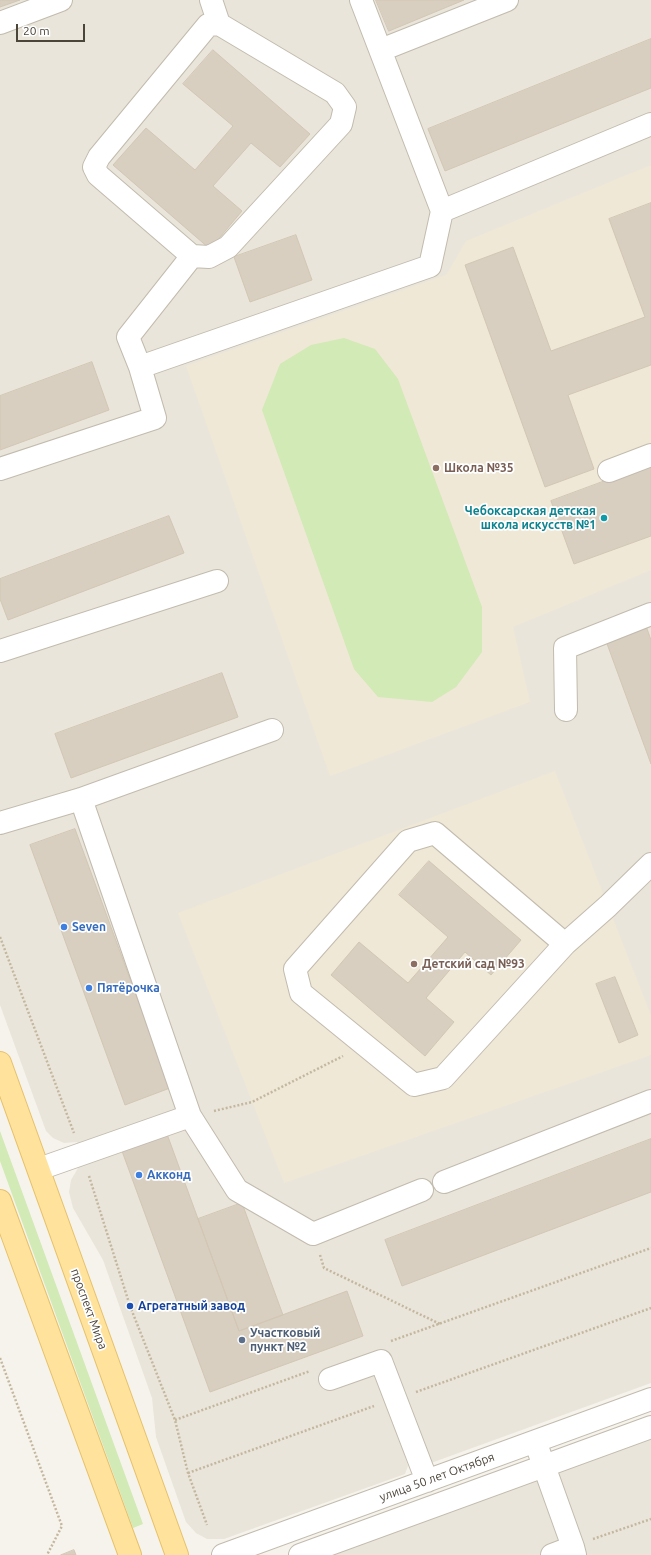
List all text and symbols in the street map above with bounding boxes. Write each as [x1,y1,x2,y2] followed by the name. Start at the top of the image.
[18,16,87,42] scale bar
[23,24,50,37] text: 20 m
[444,461,513,475] place label: Школа №35
[431,463,441,473] marker: Школа №35
[465,504,596,532] place label: Чебоксарская детская школа искусств №1
[599,513,609,523] marker: Чебоксарская детская школа искусств №1
[72,920,106,934] place label: Seven
[59,922,69,932] marker: Seven
[422,957,525,971] place label: Детский сад №93
[409,959,419,969] marker: Детский сад №93
[97,981,160,995] place label: Пятёрочка
[84,983,94,993] marker: Пятёрочка
[147,1168,191,1182] place label: Акконд
[134,1170,144,1180] marker: Акконд
[68,1267,110,1351] street label: проспект Мира
[138,1299,245,1313] place label: Агрегатный завод
[125,1301,135,1311] marker: Агрегатный завод
[250,1326,320,1354] place label: Участковый пункт №2
[237,1335,247,1345] marker: Участковый пункт №2
[378,1449,496,1505] street label: улица 50 лет Октября

